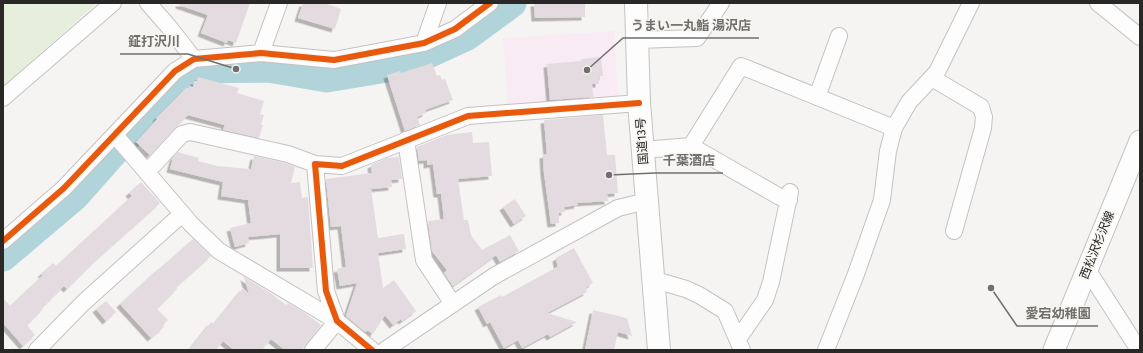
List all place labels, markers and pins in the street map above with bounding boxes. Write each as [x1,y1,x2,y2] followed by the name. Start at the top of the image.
[623,13,759,38] callout: うまい一丸鮨 湯沢店
[120,29,188,54] callout: 鉦打沢川
[655,148,723,173] callout: 千葉酒店
[1017,301,1098,326] callout: 愛宕幼稚園

